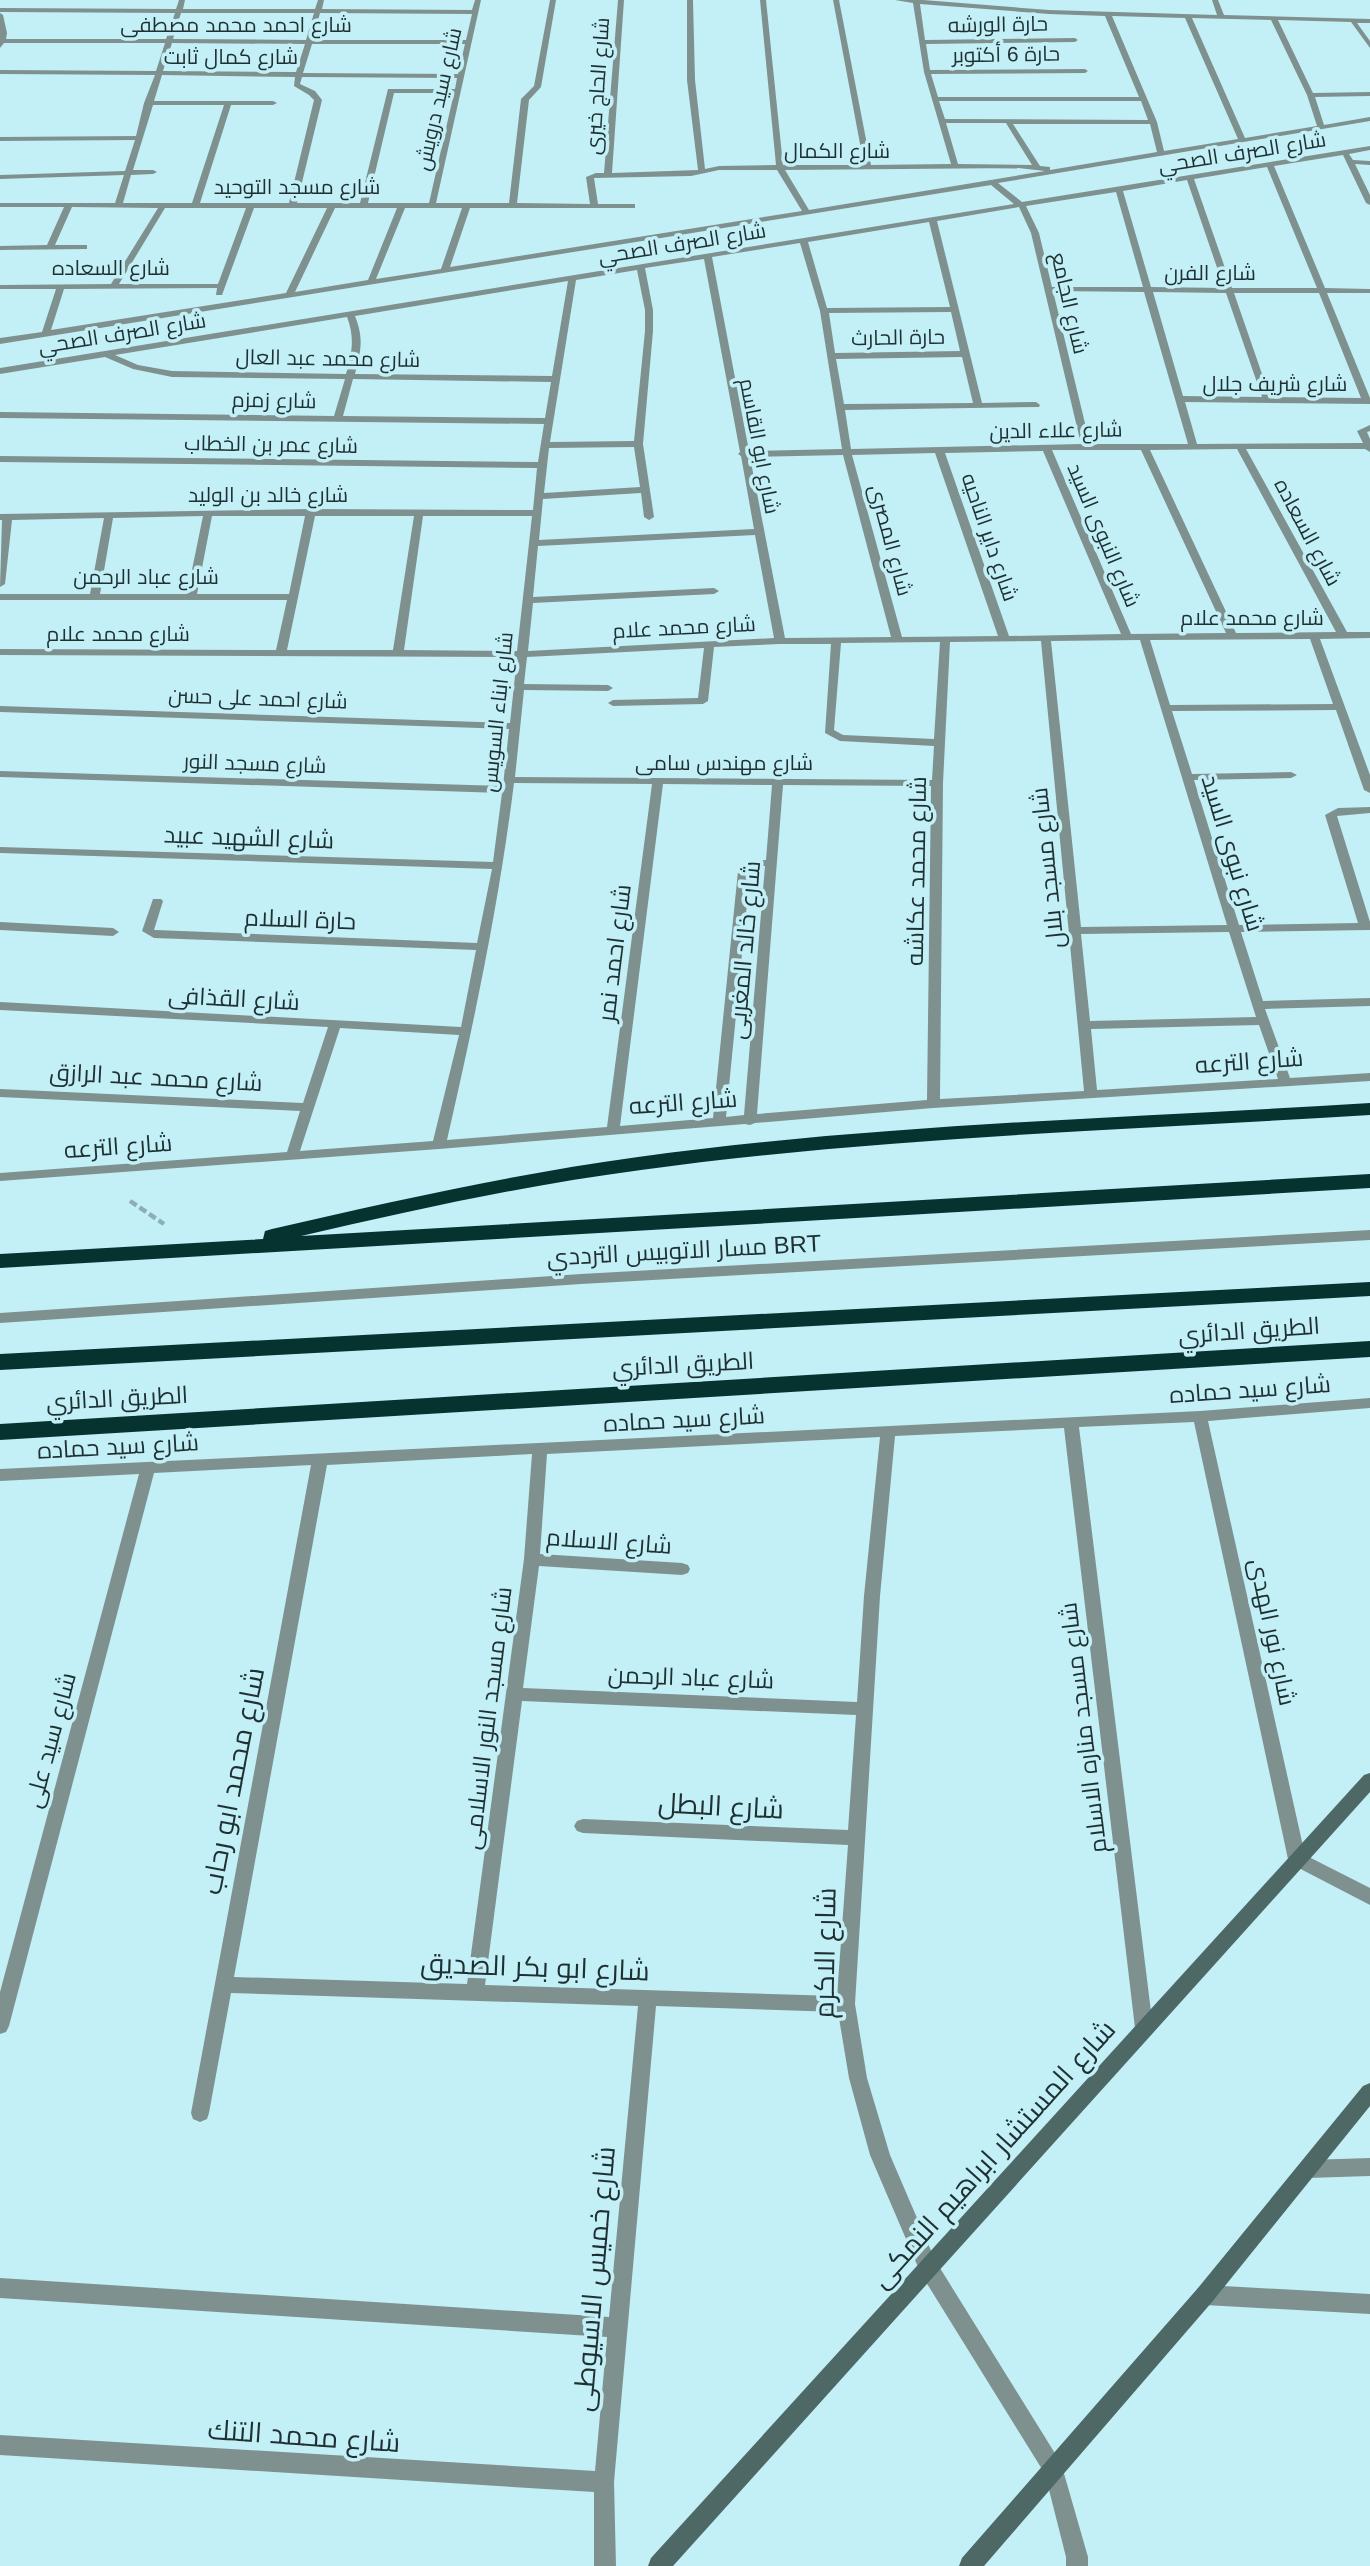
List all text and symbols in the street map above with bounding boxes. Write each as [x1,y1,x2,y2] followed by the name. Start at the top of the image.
[948,12,1048,37] street label: حارة الورشه
[120,13,352,39] street label: شارع احمد محمد مصطفى
[581,16,616,156] street label: شارع الحاج خيرى
[410,25,469,173] street label: شارع سيد درويش
[951,41,1060,67] street label: حارة 6 أكتوبر
[164,45,298,71] street label: شارع كمال ثابت
[1156,127,1328,182] street label: شارع الصرف الصحي
[784,139,890,165] street label: شارع الكمال
[214,175,380,201] street label: شارع مسجد التوحيد
[596,218,768,273] street label: شارع الصرف الصحي
[1044,250,1093,357] street label: شارع الجامع
[52,256,170,282] street label: شارع السعاده
[1164,261,1256,287] street label: شارع الفرن
[36,308,208,363] street label: شارع الصرف الصحي
[851,325,945,350] street label: حارة الحارث
[235,345,420,374] street label: شارع محمد عبد العال
[1203,372,1347,398] street label: شارع شريف جلال
[733,376,784,516] street label: شارع ابو القاسم
[231,388,317,415] street label: شارع زمزم
[989,417,1123,446] street label: شارع علاء الدين
[184,431,358,460] street label: شارع عمر بن الخطاب
[1061,460,1145,612] street label: شارع النبوى السيد
[955,470,1023,605] street label: شارع داير الناحيه
[1268,475,1346,591] street label: شارع السعاده
[862,482,917,599] street label: شارع المصرى
[188,483,348,509] street label: شارع خالد بن الوليد
[73,565,219,591] street label: شارع عباد الرحمن
[1180,606,1324,632] street label: شارع محمد علام
[612,612,756,645] street label: شارع محمد علام
[46,622,190,648] street label: شارع محمد علام
[477,631,520,793] street label: شارع ابناء السويس
[168,683,348,716] street label: شارع احمد على حسن
[182,749,327,780] street label: شارع مسجد النور
[635,751,813,777] street label: شارع مهندس سامى
[1194,771,1270,935] street label: شارع نبوى السيد
[901,776,934,966] street label: شارع محمد عكاشه
[1025,786,1072,950] street label: شارع مسجد بلال
[163,821,335,856] street label: شارع الشهيد عبيد
[723,860,768,1041] street label: شارع خالد المغربى
[592,883,639,1026] street label: شارع احمد نمر
[243,904,357,937] street label: حارة السلام
[167,981,301,1018] street label: شارع القذافى
[1194,1044,1304,1081] street label: شارع الترعه
[49,1058,263,1099] street label: شارع محمد عبد الرازق
[628,1085,738,1122] street label: شارع الترعه
[63,1129,173,1166] street label: شارع الترعه
[546,1229,822,1276] street label: مسار الاتوبيس الترددي BRT
[1177,1312,1321,1353] street label: الطريق الدائري
[611,1347,755,1386] street label: الطريق الدائري
[1168,1370,1332,1411] street label: شارع سيد حماده
[45,1381,189,1420] street label: الطريق الدائري
[603,1401,766,1440] street label: شارع سيد حماده
[37,1428,200,1467] street label: شارع سيد حماده
[545,1523,673,1562] street label: شارع الاسلام
[1241,1556,1302,1709] street label: شارع نور الهدى
[457,1585,520,1851] street label: شارع مسجد النور الاسلامى
[1054,1601,1115,1855] street label: شارع مسجد مناره الاسلام
[607,1661,775,1696] street label: شارع عباد الرحمن
[196,1665,273,1898] street label: شارع محمد ابو رحاب
[19,1669,84,1811] street label: شارع سيد على
[657,1787,785,1828] street label: شارع البطل
[808,1887,846,2019] street label: شارع الاكرم
[420,1948,650,1989] street label: شارع ابو بكر الصديق
[865,2014,1124,2297] street label: شارع المستشار ابراهيم النمكى
[567,2145,624,2413] street label: شارع خميس الاسيوطى
[206,2414,401,2461] street label: شارع محمد التنك

